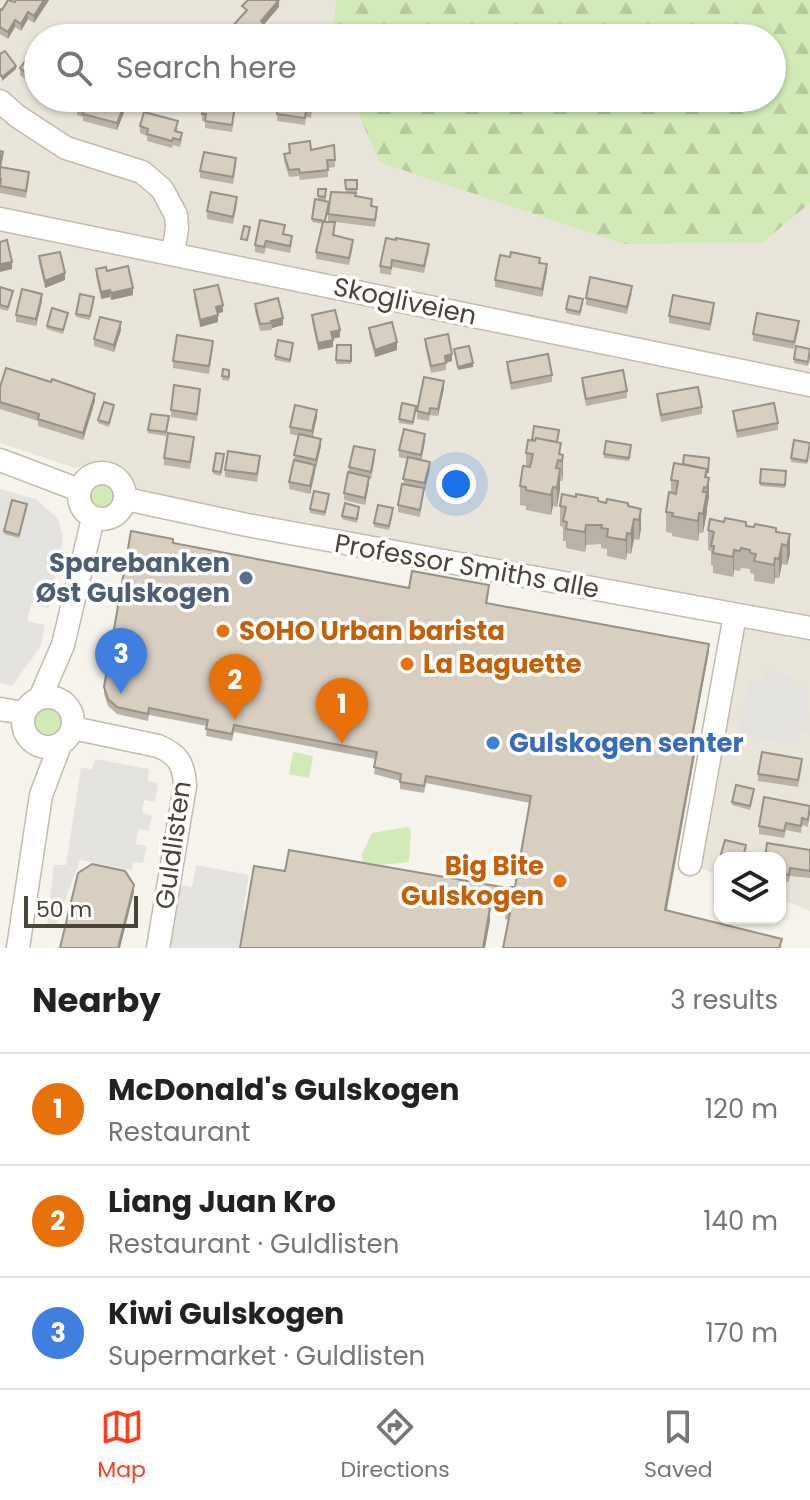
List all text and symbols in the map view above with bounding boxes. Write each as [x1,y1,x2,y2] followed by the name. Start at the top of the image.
[24,24,786,112] search box
[52,46,96,90] icon: search
[116,46,297,89] text: Search here
[330,268,480,334] street label: Skogliveien
[436,464,476,504] your location
[332,525,602,607] street label: Professor Smiths alle
[36,545,230,611] place label: Sparebanken Øst Gulskogen
[237,569,255,587] marker: Sparebanken Øst Gulskogen
[239,613,505,649] place label: SOHO Urban barista
[214,622,232,640] marker: SOHO Urban barista
[95,628,147,694] pin: 3
[423,646,582,682] place label: La Baguette
[209,654,261,720] pin: 2
[398,655,416,673] marker: La Baguette
[316,678,368,744] pin: 1
[509,725,744,761] place label: Gulskogen senter
[484,734,502,752] marker: Gulskogen senter
[146,778,200,912] street label: Guldlisten
[401,848,544,914] place label: Big Bite Gulskogen
[714,852,786,924] map controls
[714,852,786,924] button: layers
[551,872,569,890] marker: Big Bite Gulskogen
[24,892,138,928] scale bar
[36,894,92,925] text: 50 m
[32,976,161,1024] text: Nearby
[670,982,778,1018] text: 3 results
[108,1068,460,1111] text: McDonald's Gulskogen
[53,1091,63,1127] text: 1
[705,1091,778,1127] text: 120 m
[108,1114,251,1150] text: Restaurant
[108,1180,336,1223] text: Liang Juan Kro
[51,1203,65,1239] text: 2
[703,1203,778,1239] text: 140 m
[108,1226,399,1262] text: Restaurant · Guldlisten
[108,1292,344,1335] text: Kiwi Gulskogen
[50,1315,66,1351] text: 3
[705,1315,778,1351] text: 170 m
[108,1338,425,1374] text: Supermarket · Guldlisten
[97,1405,146,1486] tab: Map
[340,1405,450,1486] tab: Directions
[644,1405,713,1486] tab: Saved

